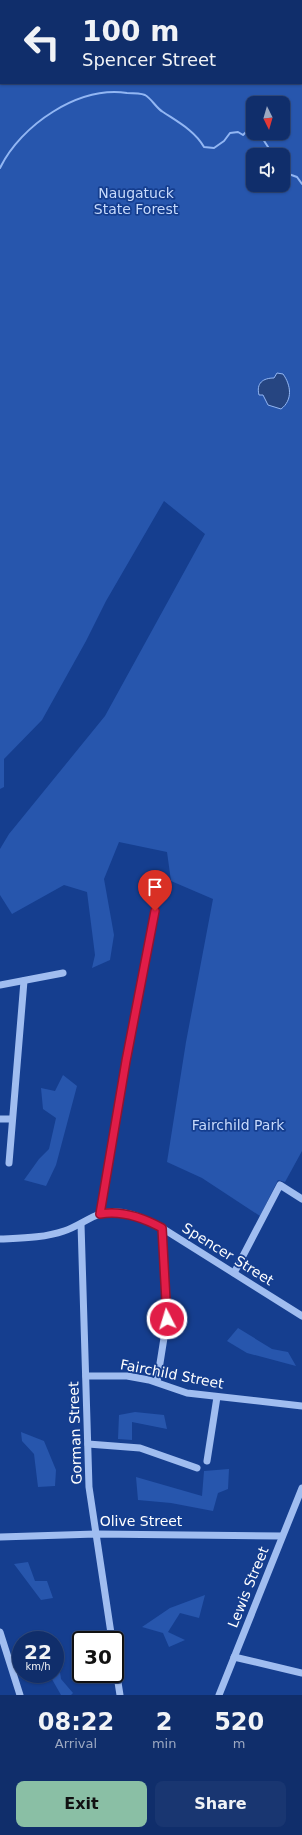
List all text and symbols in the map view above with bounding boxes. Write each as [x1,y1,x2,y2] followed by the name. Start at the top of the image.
[82,15,179,48] text: 100 m
[16,16,68,68] icon: left
[82,49,216,70] text: Spencer Street
[246,96,290,140] north arrow
[246,96,290,192] map controls
[246,148,290,192] button: sound
[94,185,179,217] park label: Naugatuck State Forest
[138,870,172,911] pin
[144,876,166,898] icon: arrive
[192,1117,285,1133] park label: Fairchild Park
[180,1220,277,1289] street label: Spencer Street
[146,1298,188,1340] position arrow
[119,1356,226,1392] street label: Fairchild Street
[65,1381,85,1485] street label: Gorman Street
[100,1513,183,1529] street label: Olive Street
[225,1544,272,1630] street label: Lewis Street
[72,1631,124,1683] speed limit sign: 30
[24,1640,52,1664] text: 22
[25,1661,51,1672] text: km/h
[38,1708,114,1736] text: 08:22
[156,1708,172,1736] text: 2
[214,1708,264,1736] text: 520
[55,1736,97,1751] text: Arrival
[152,1736,176,1751] text: min
[233,1736,246,1751] text: m
[16,1781,147,1827] button: Exit
[155,1781,286,1827] button: Share

